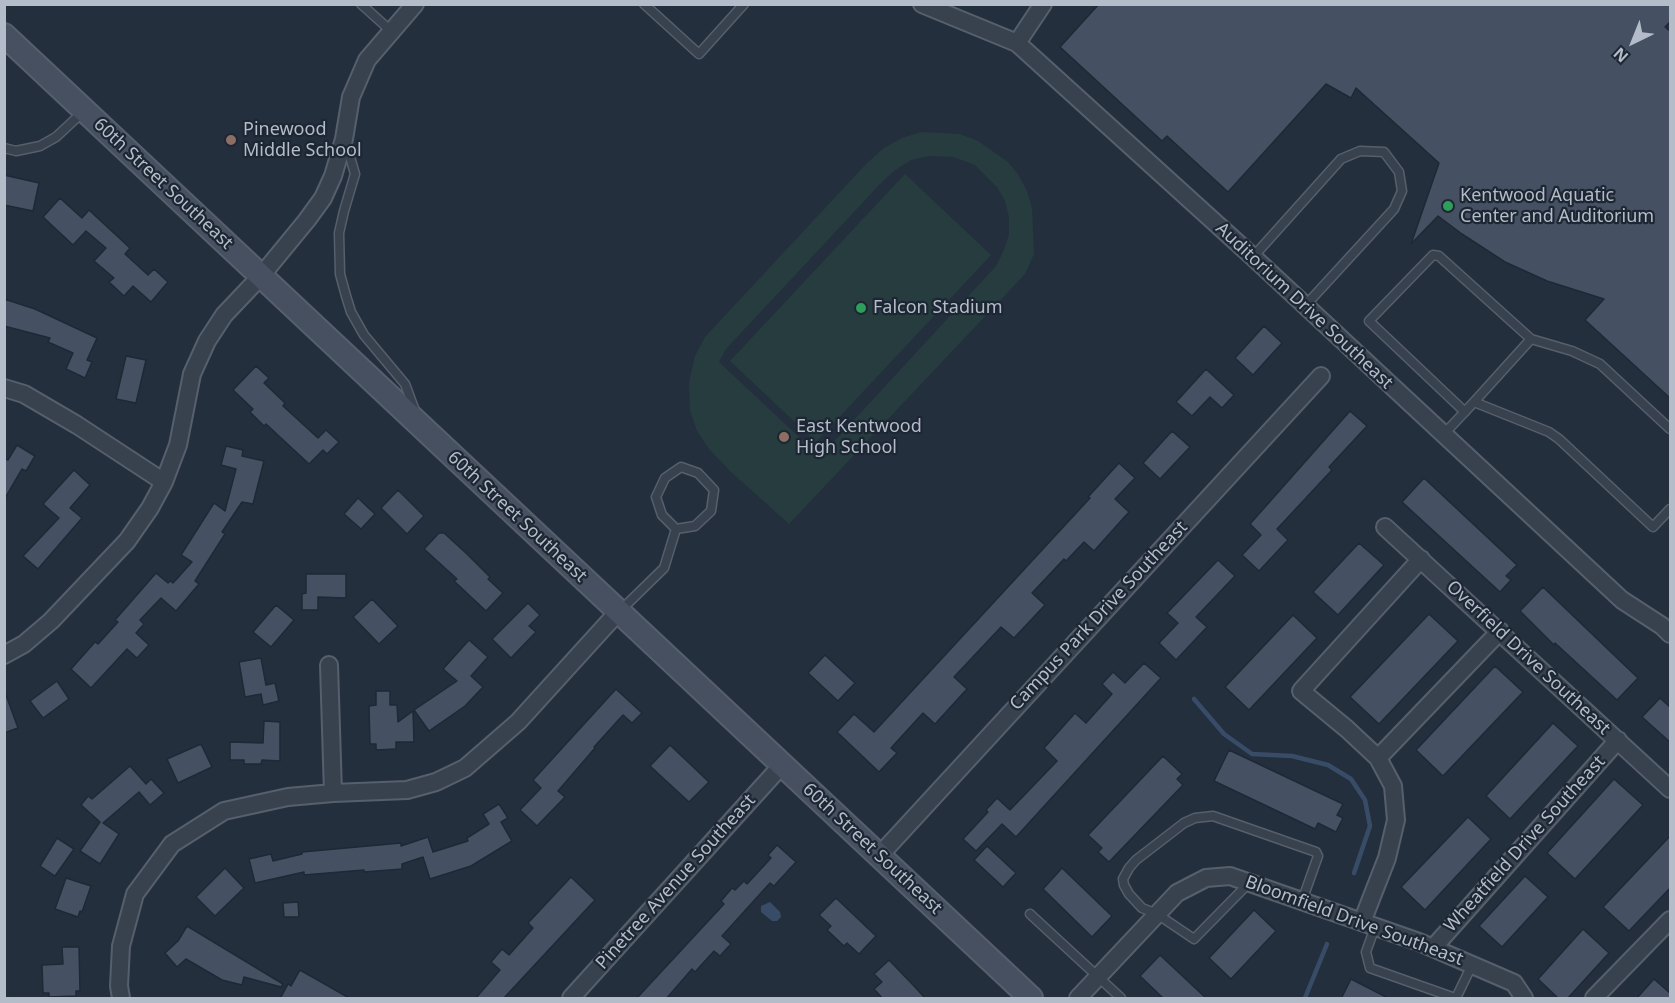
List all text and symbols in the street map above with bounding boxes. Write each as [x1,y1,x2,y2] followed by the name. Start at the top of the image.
[1603,12,1663,72] north arrow
[1608,43,1633,68] text: N
[89,114,237,254] street label: 60th Street Southeast
[243,119,362,162] place label: Pinewood Middle School
[224,133,238,147] marker: Pinewood Middle School
[1460,185,1654,228] place label: Kentwood Aquatic Center and Auditorium
[1441,199,1455,213] marker: Kentwood Aquatic Center and Auditorium
[1211,218,1397,394] street label: Auditorium Drive Southeast
[873,297,1003,319] place label: Falcon Stadium
[854,301,868,315] marker: Falcon Stadium
[796,416,922,458] place label: East Kentwood High School
[777,430,791,444] marker: East Kentwood High School
[443,447,591,587] street label: 60th Street Southeast
[1006,517,1192,715] street label: Campus Park Drive Southeast
[1442,576,1614,740] street label: Overfield Drive Southeast
[1440,751,1610,937] street label: Wheatfield Drive Southeast
[798,779,946,919] street label: 60th Street Southeast
[592,790,760,974] street label: Pinetree Avenue Southeast
[1242,871,1466,971] street label: Bloomfield Drive Southeast

